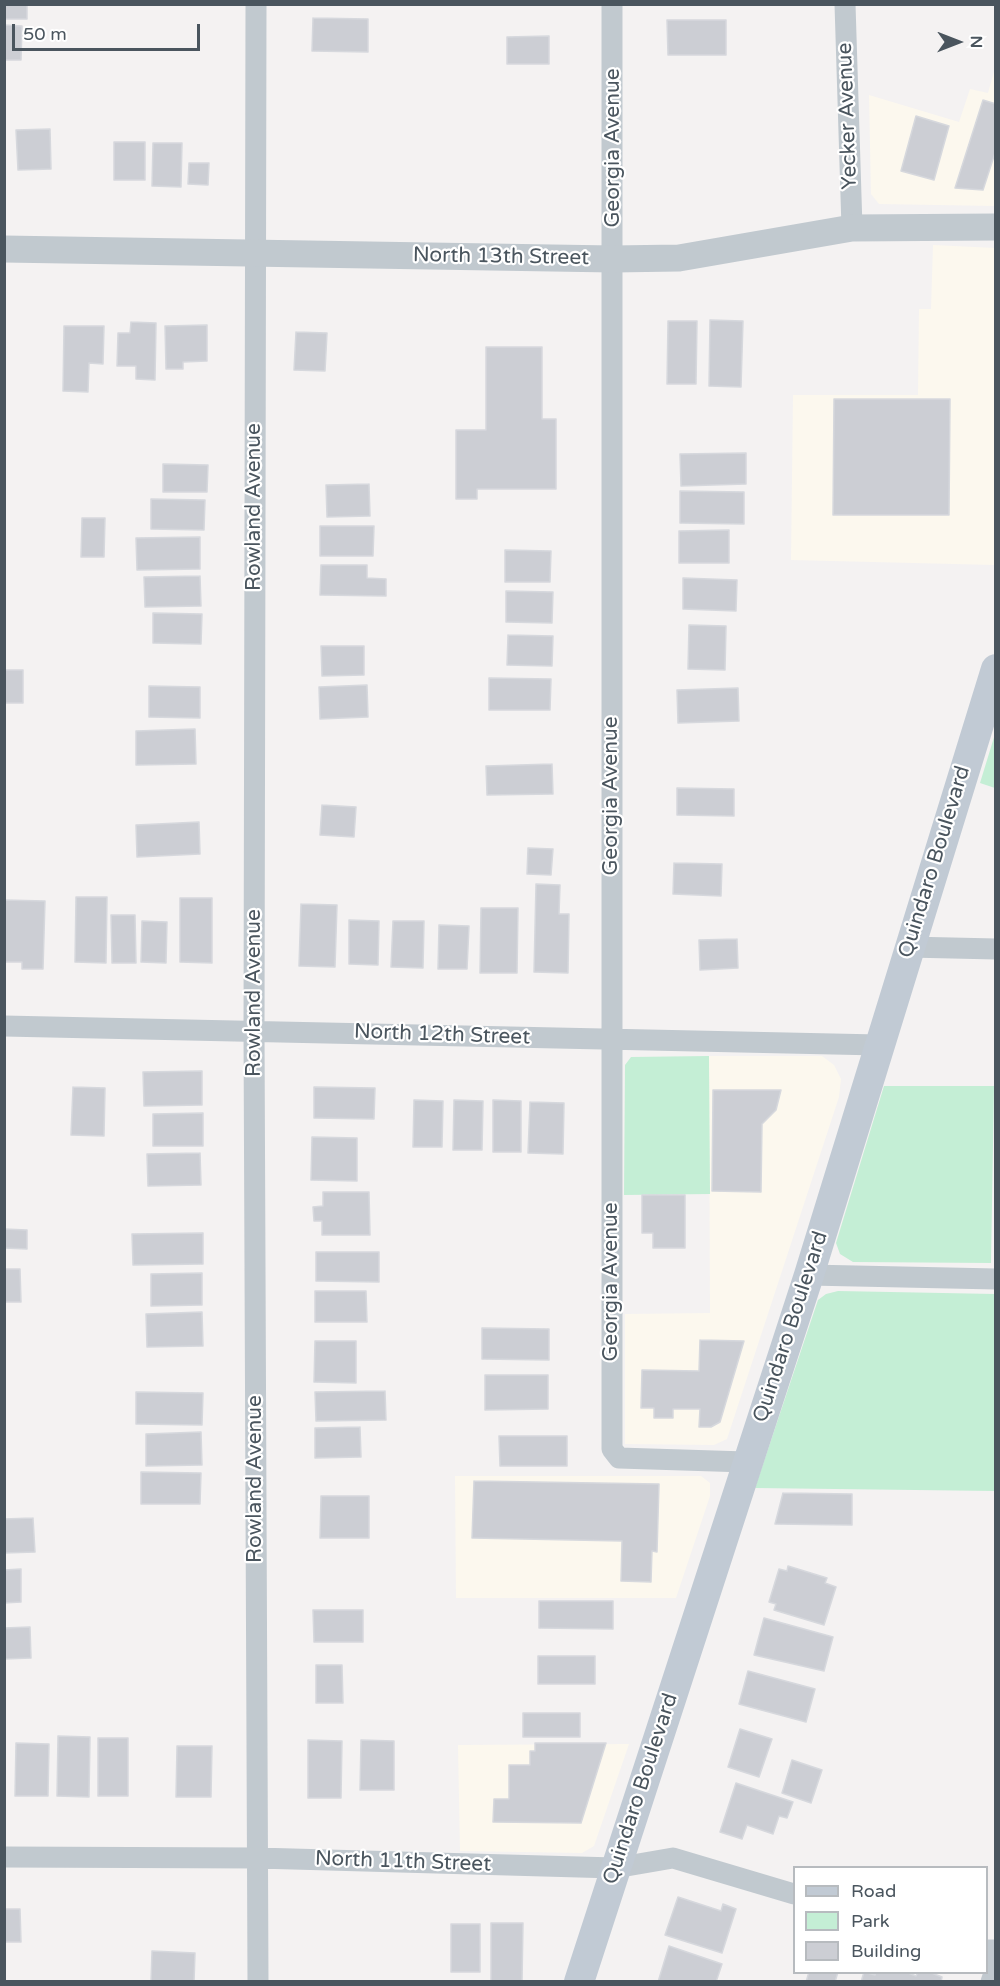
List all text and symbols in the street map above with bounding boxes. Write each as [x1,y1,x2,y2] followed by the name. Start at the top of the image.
[15,12,202,50] scale bar
[928,12,988,72] north arrow
[23,23,67,45] text: 50 m
[966,36,986,48] text: N
[833,42,863,190] street label: Yecker Avenue
[600,68,626,228] street label: Georgia Avenue
[413,243,589,271] street label: North 13th Street
[241,423,267,591] street label: Rowland Avenue
[598,716,624,876] street label: Georgia Avenue
[894,763,976,961] street label: Quindaro Boulevard
[241,909,267,1077] street label: Rowland Avenue
[353,1019,531,1051] street label: North 12th Street
[598,1202,624,1362] street label: Georgia Avenue
[748,1228,834,1426] street label: Quindaro Boulevard
[242,1395,268,1563] street label: Rowland Avenue
[598,1690,684,1888] street label: Quindaro Boulevard
[314,1846,492,1878] street label: North 11th Street
[793,1866,988,1974] legend
[851,1880,896,1902] text: Road
[851,1910,889,1932] text: Park
[851,1940,921,1962] text: Building

